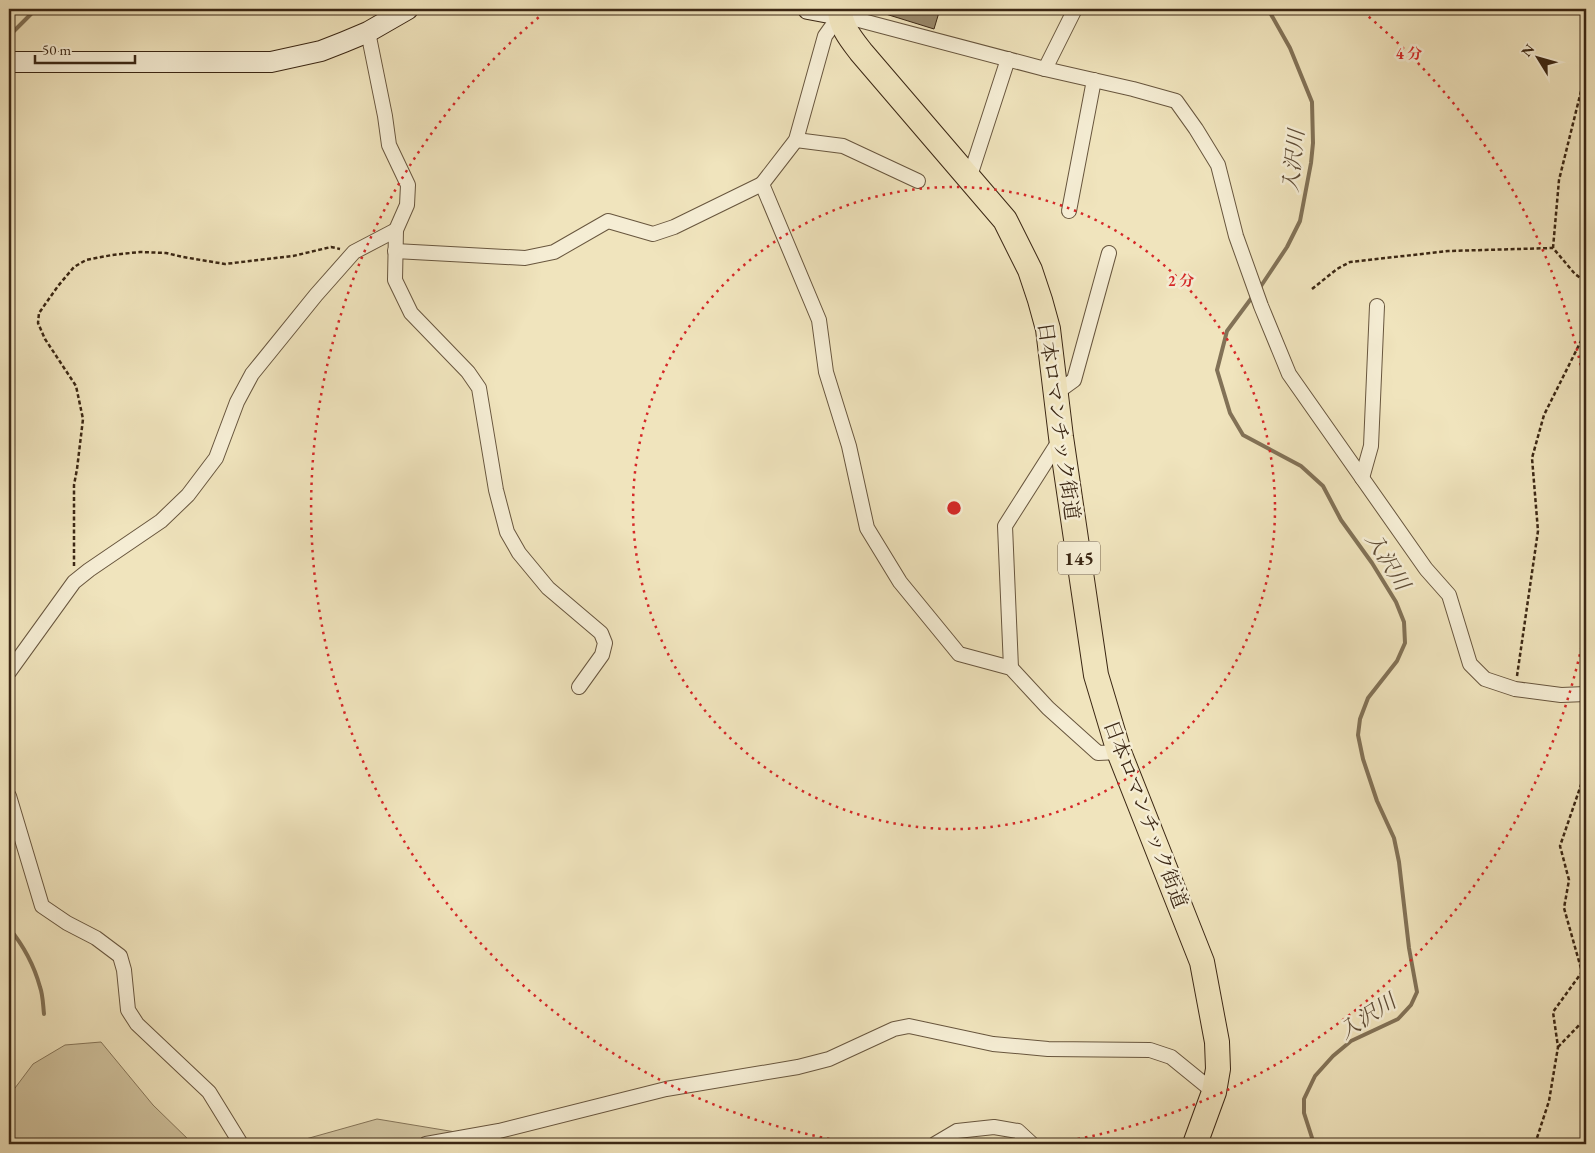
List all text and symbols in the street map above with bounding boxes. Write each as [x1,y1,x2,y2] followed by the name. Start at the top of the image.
[35,32,135,64] scale bar
[1512,32,1562,82] north arrow
[42,40,71,59] text: 50 m
[1517,40,1539,60] text: N
[1396,44,1422,63] text: 4 分
[1276,126,1310,194] water label: 入沢川
[1168,271,1194,290] text: 2 分
[1032,320,1086,522] street label: 日本ロマンチック街道
[945,499,963,517] centre of rings
[1360,527,1417,597] water label: 入沢川
[1058,542,1100,574] road number: 145
[1098,716,1194,912] street label: 日本ロマンチック街道
[1333,986,1402,1044] water label: 入沢川

